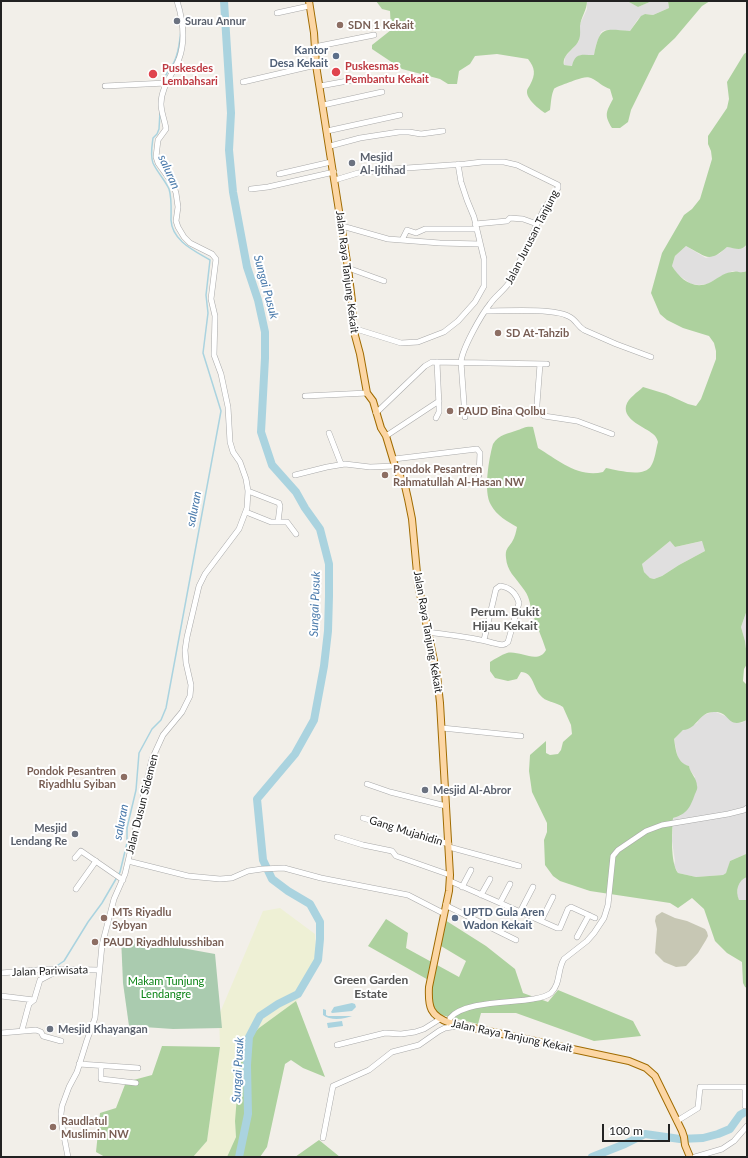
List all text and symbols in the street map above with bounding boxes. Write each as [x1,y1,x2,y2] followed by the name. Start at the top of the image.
[185,14,246,28] place label: Surau Annur
[172,16,182,26] marker: Surau Annur
[348,18,414,32] place label: SDN 1 Kekait
[335,20,345,30] marker: SDN 1 Kekait
[269,43,328,69] place label: Kantor Desa Kekait
[331,51,341,61] marker: Kantor Desa Kekait
[345,59,429,85] place label: Puskesmas Pembantu Kekait
[162,61,218,87] place label: Puskesdes Lembahsari
[330,66,342,78] marker: Puskesmas Pembantu Kekait
[147,68,159,80] marker: Puskesdes Lembahsari
[360,150,406,176] place label: Mesjid Al-Ijtihad
[155,153,183,191] water label: saluran
[347,158,357,168] marker: Mesjid Al-Ijtihad
[502,188,562,286] street label: Jalan Jurusan Tanjung
[333,210,361,334] street label: Jalan Raya Tanjung Kekait
[251,253,281,321] water label: Sungai Pusuk
[506,326,569,340] place label: SD At-Tahzib
[493,328,503,338] marker: SD At-Tahzib
[458,404,546,418] place label: PAUD Bina Qolbu
[445,406,455,416] marker: PAUD Bina Qolbu
[393,462,524,488] place label: Pondok Pesantren Rahmatullah Al-Hasan NW
[380,470,390,480] marker: Pondok Pesantren Rahmatullah Al-Hasan NW
[183,490,205,528] water label: saluran
[411,570,445,694] street label: Jalan Raya Tanjung Kekait
[307,571,323,637] water label: Sungai Pusuk
[470,605,540,633] district label: Perum. Bukit Hijau Kekait
[123,753,161,855] street label: Jalan Dusun Sidemen
[27,764,116,790] place label: Pondok Pesantren Riyadhlu Syiban
[119,772,129,782] marker: Pondok Pesantren Riyadhlu Syiban
[433,783,511,797] place label: Mesjid Al-Abror
[420,785,430,795] marker: Mesjid Al-Abror
[110,803,132,841] water label: saluran
[368,814,444,848] street label: Gang Mujahidin
[10,821,67,847] place label: Mesjid Lendang Re
[70,829,80,839] marker: Mesjid Lendang Re
[112,905,172,931] place label: MTs Riyadlu Sybyan
[463,905,544,931] place label: UPTD Gula Aren Wadon Kekait
[99,913,109,923] marker: MTs Riyadlu Sybyan
[450,913,460,923] marker: UPTD Gula Aren Wadon Kekait
[103,935,224,949] place label: PAUD Riyadhlulusshiban
[90,937,100,947] marker: PAUD Riyadhlulusshiban
[12,963,88,979] street label: Jalan Pariwisata
[334,973,408,1001] district label: Green Garden Estate
[128,974,204,1000] park label: Makam Tunjung Lendangre
[450,1017,574,1055] street label: Jalan Raya Tanjung Kekait
[58,1022,148,1036] place label: Mesjid Khayangan
[45,1024,55,1034] marker: Mesjid Khayangan
[229,1037,247,1103] water label: Sungai Pusuk
[61,1114,129,1140] place label: Raudlatul Muslimin NW
[604,1116,672,1142] scale bar
[48,1122,58,1132] marker: Raudlatul Muslimin NW
[609,1123,643,1138] text: 100 m

